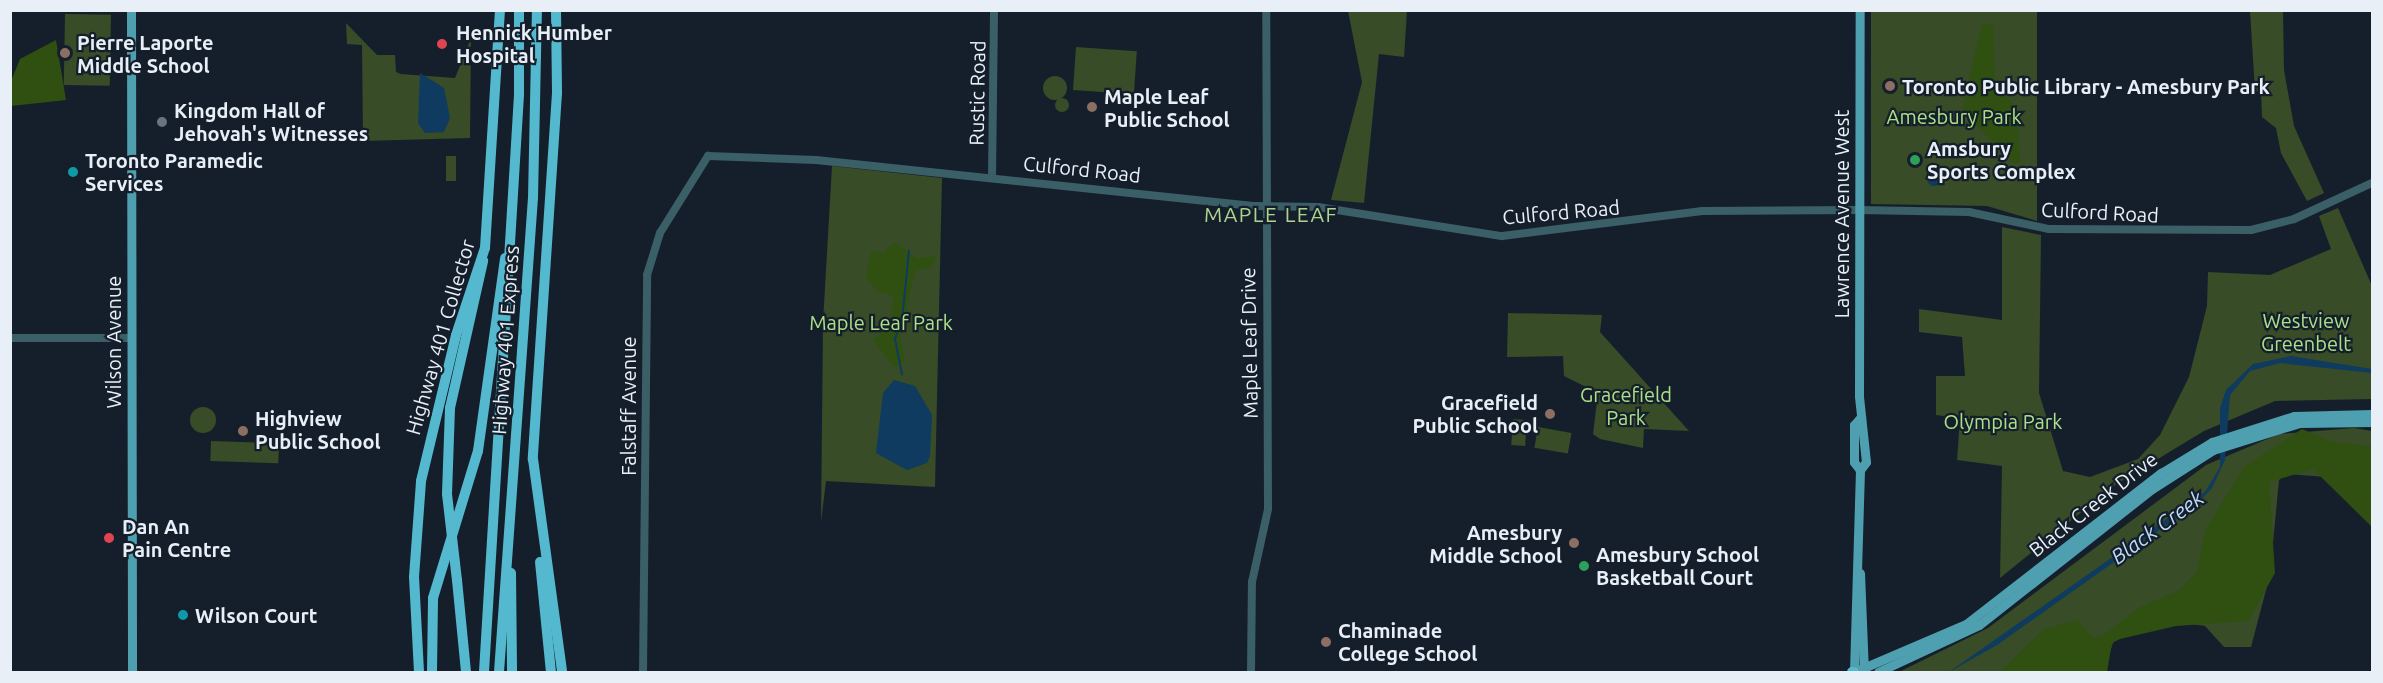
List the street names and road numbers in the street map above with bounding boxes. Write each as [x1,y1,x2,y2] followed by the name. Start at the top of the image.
[964,40,990,146] street label: Rustic Road
[1829,110,1853,318] street label: Lawrence Avenue West
[1022,151,1142,187] street label: Culford Road
[1501,195,1621,229] street label: Culford Road
[2040,197,2160,227] street label: Culford Road
[401,237,479,437] street label: Highway 401 Collector
[486,245,524,435] street label: Highway 401 Express
[1236,267,1262,419] street label: Maple Leaf Drive
[101,276,125,408] street label: Wilson Avenue
[616,336,640,476] street label: Falstaff Avenue
[2024,446,2162,562] street label: Black Creek Drive

